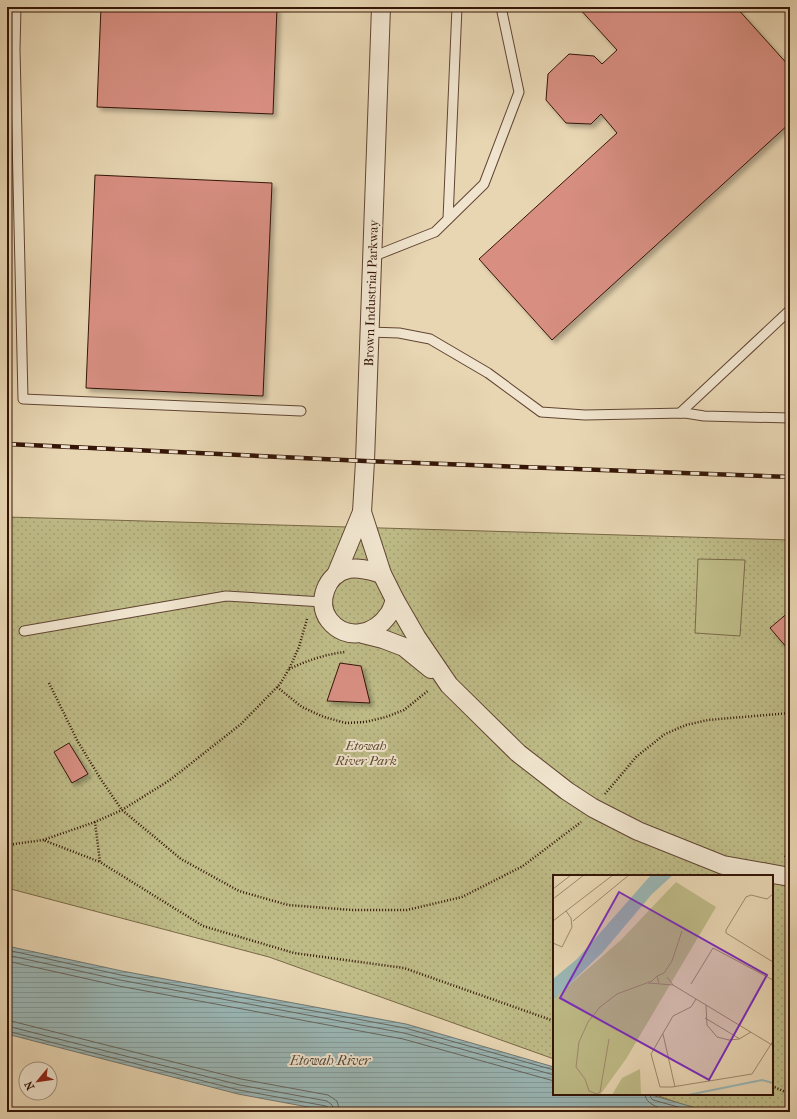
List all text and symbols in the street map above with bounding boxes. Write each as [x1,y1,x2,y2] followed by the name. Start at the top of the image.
[361,218,381,366] street label: Brown Industrial Parkway
[334,738,397,768] park label: Etowah River Park
[553,875,773,1095] inset map
[289,1052,372,1069] water label: Etowah River
[18,1061,58,1101] north arrow
[22,1078,37,1092] text: N

